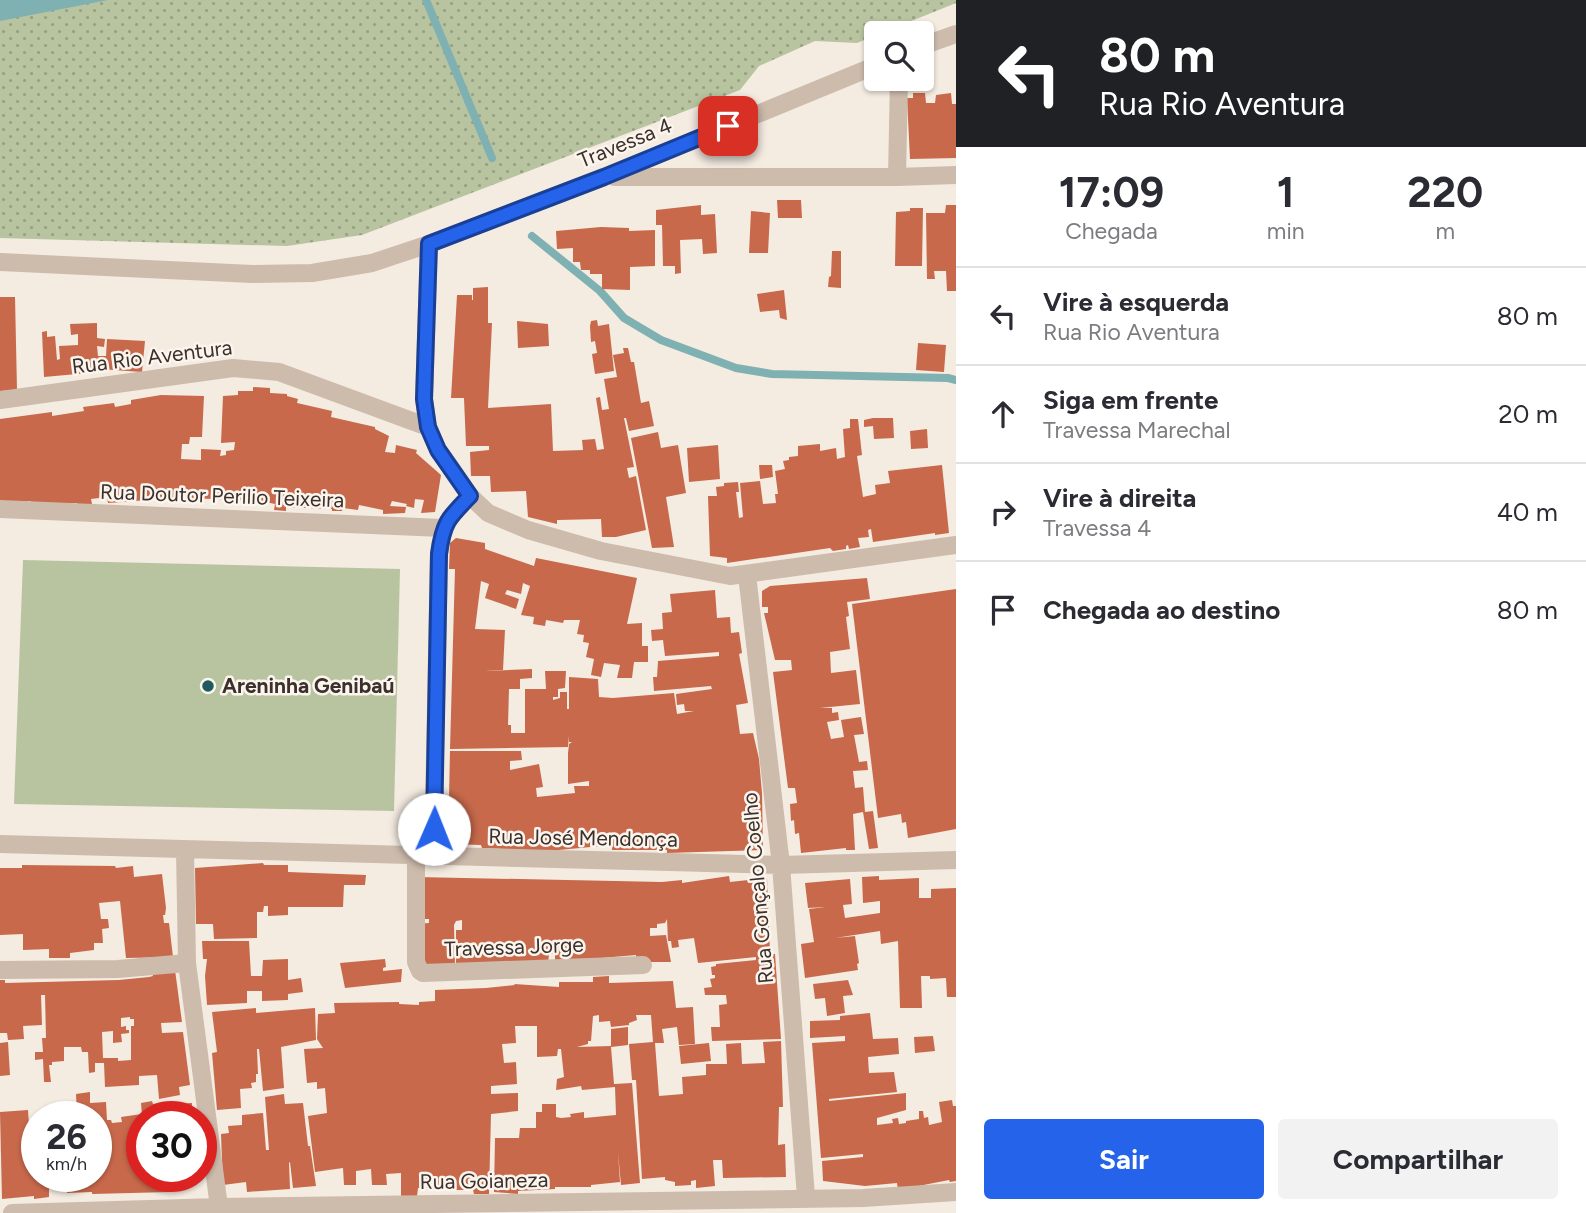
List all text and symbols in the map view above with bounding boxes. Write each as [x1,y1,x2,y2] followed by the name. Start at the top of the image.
[864,21,934,91] map controls
[864,21,934,91] button: search
[1099,25,1215,84] text: 80 m
[984,28,1075,119] icon: left
[1099,85,1345,123] text: Rua Rio Aventura
[698,96,758,156] pin
[709,107,747,145] icon: arrive
[574,112,675,173] street label: Travessa 4
[1059,167,1164,218] text: 17:09
[1277,167,1295,218] text: 1
[1407,167,1483,218] text: 220
[1065,217,1158,245] text: Chegada
[1267,217,1305,245] text: min
[1435,217,1455,245] text: m
[1043,286,1229,318] text: Vire à esquerda
[984,297,1022,335] icon: left
[1497,300,1558,332] text: 80 m
[1043,318,1220,346] text: Rua Rio Aventura
[70,334,234,379] street label: Rua Rio Aventura
[1043,384,1218,416] text: Siga em frente
[984,395,1022,433] icon: ahead
[1498,398,1558,430] text: 20 m
[1043,416,1231,444] text: Travessa Marechal
[99,479,345,512] street label: Rua Doutor Perilio Teixeira
[1043,482,1196,514] text: Vire à direita
[984,493,1022,531] icon: right
[1497,496,1558,528] text: 40 m
[1043,514,1151,542] text: Travessa 4
[984,591,1022,629] icon: arrive
[1043,594,1280,626] text: Chegada ao destino
[1497,594,1558,626] text: 80 m
[222,673,394,698] place label: Areninha Genibaú
[200,678,216,694] marker: Areninha Genibaú
[737,791,778,985] street label: Rua Gonçalo Coelho
[397,792,471,866] position arrow
[488,823,678,852] street label: Rua José Mendonça
[444,932,584,961] street label: Travessa Jorge
[126,1101,217,1192] speed limit sign: 30
[46,1116,87,1158] text: 26
[984,1119,1264,1199] button: Sair
[1278,1119,1558,1199] button: Compartilhar
[46,1153,87,1175] text: km/h
[419,1167,549,1194] street label: Rua Goianeza

